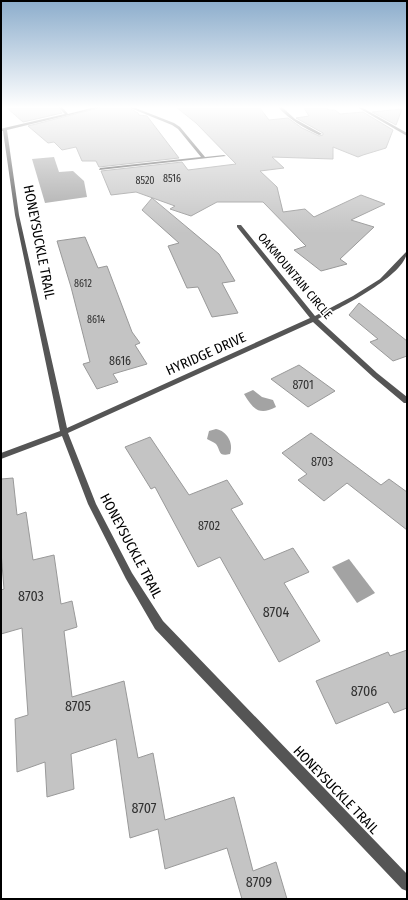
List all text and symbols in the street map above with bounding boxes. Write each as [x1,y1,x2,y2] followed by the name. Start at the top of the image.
[163,173,181,185] house number: 8516
[135,175,155,187] house number: 8520
[20,183,58,301] street label: HONEYSUCKLE TRAIL
[255,230,335,322] street label: OAKMOUNTAIN CIRCLE
[74,278,92,290] house number: 8612
[87,314,105,326] house number: 8614
[163,329,249,379] street label: HYRIDGE DRIVE
[109,354,131,368] house number: 8616
[292,378,314,392] house number: 8701
[311,455,333,469] house number: 8703
[96,491,166,601] street label: HONEYSUCKLE TRAIL
[198,519,220,533] house number: 8702
[18,588,44,605] house number: 8703
[263,604,289,621] house number: 8704
[351,683,377,700] house number: 8706
[65,698,91,715] house number: 8705
[290,742,382,838] street label: HONEYSUCKLE TRAIL
[131,800,157,817] house number: 8707
[246,874,272,891] house number: 8709

